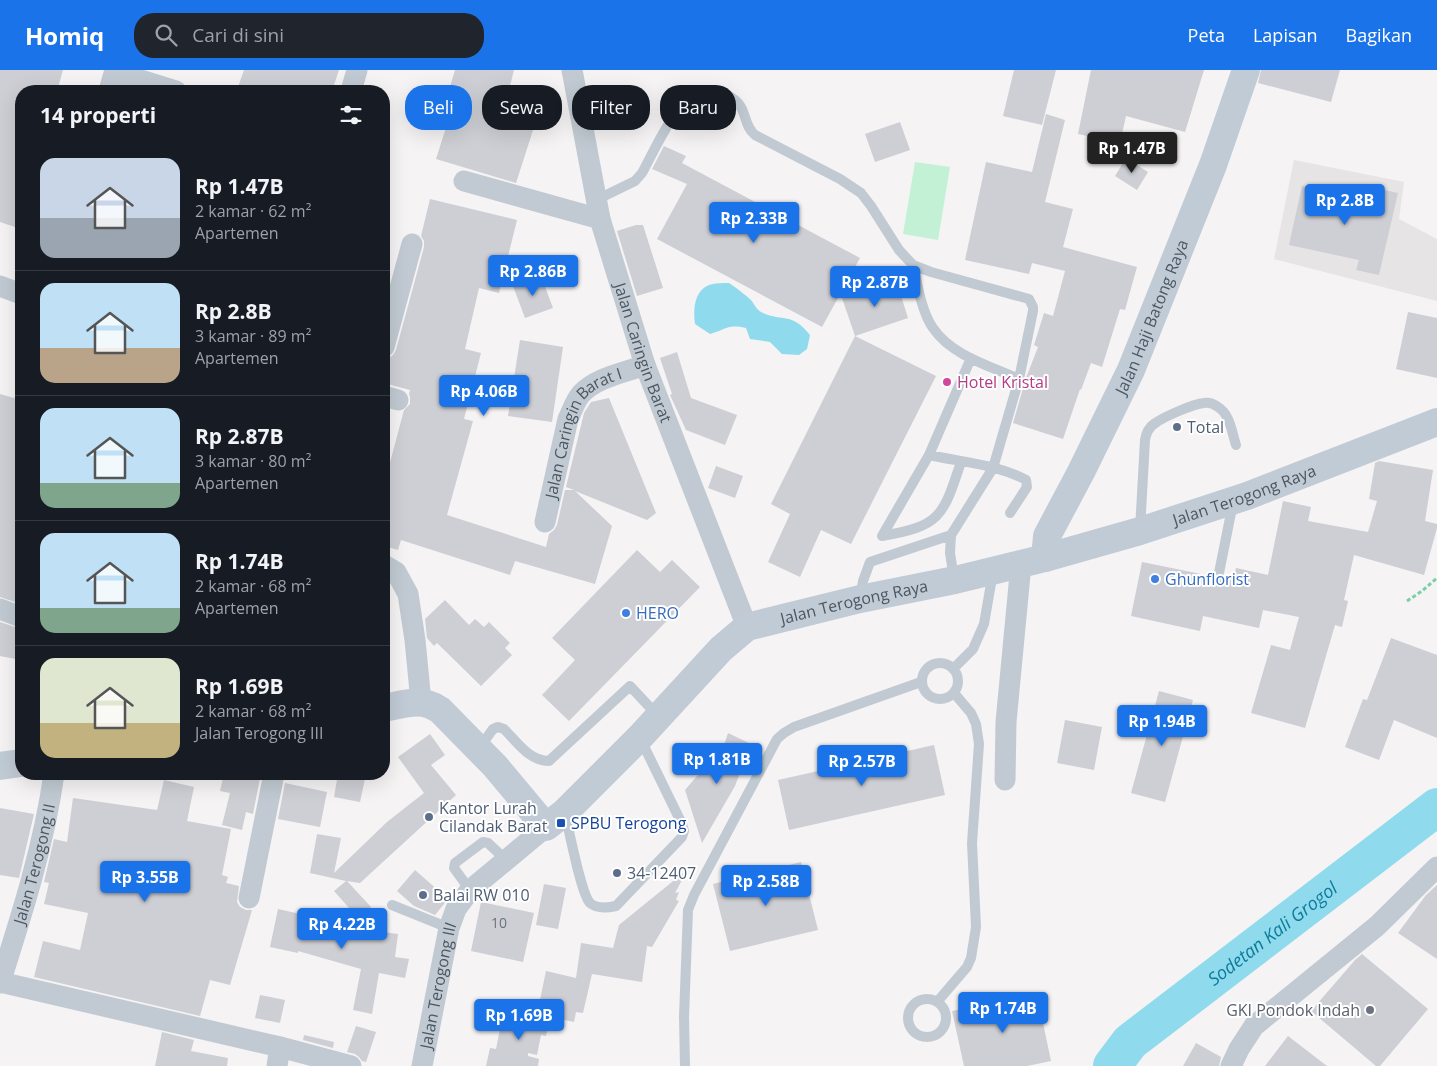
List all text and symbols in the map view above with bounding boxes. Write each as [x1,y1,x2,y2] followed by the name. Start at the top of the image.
[134,13,484,58] search box
[25,19,104,52] text: Homiq
[152,21,180,49] icon: search
[192,22,284,48] text: Cari di sini
[1188,23,1225,47] text: Peta
[1253,23,1318,47] text: Lapisan
[1346,23,1412,47] text: Bagikan
[405,85,472,130] chip: Beli
[482,85,562,130] chip: Sewa
[572,85,650,130] chip: Filter
[660,85,736,130] chip: Baru
[40,101,156,129] text: 14 properti
[337,101,365,129] icon: filters
[1080,132,1184,174] pin: Rp 1.47B
[1098,137,1166,159] text: Rp 1.47B
[195,172,284,200] text: Rp 1.47B
[80,178,140,238] icon: home
[1299,184,1391,226] pin: Rp 2.8B
[1316,189,1374,211] text: Rp 2.8B
[195,200,311,222] text: 2 kamar · 62 m²
[702,202,806,244] pin: Rp 2.33B
[720,207,788,229] text: Rp 2.33B
[195,222,279,244] text: Apartemen
[1109,236,1193,400] street label: Jalan Haji Batong Raya
[481,254,585,297] pin: Rp 2.86B
[499,260,567,282] text: Rp 2.86B
[823,266,927,308] pin: Rp 2.87B
[841,271,909,293] text: Rp 2.87B
[609,278,677,426] street label: Jalan Caringin Barat
[195,297,272,325] text: Rp 2.8B
[80,303,140,363] icon: home
[195,325,311,347] text: 3 kamar · 89 m²
[195,347,279,369] text: Apartemen
[539,362,624,503] street label: Jalan Caringin Barat I
[957,371,1048,393] place label: Hotel Kristal
[432,374,536,417] pin: Rp 4.06B
[941,376,953,388] marker: Hotel Kristal
[450,380,518,402] text: Rp 4.06B
[1187,416,1224,438] place label: Total
[1171,421,1183,433] marker: Total
[195,422,284,450] text: Rp 2.87B
[80,428,140,488] icon: home
[195,450,311,472] text: 3 kamar · 80 m²
[1168,459,1319,531] street label: Jalan Terogong Raya
[195,472,279,494] text: Apartemen
[195,547,284,575] text: Rp 1.74B
[80,553,140,613] icon: home
[1165,568,1249,590] place label: Ghunflorist
[1149,573,1161,585] marker: Ghunflorist
[195,575,311,597] text: 2 kamar · 68 m²
[776,575,930,630] street label: Jalan Terogong Raya
[195,597,279,619] text: Apartemen
[636,602,679,624] place label: HERO
[620,607,632,619] marker: HERO
[195,672,284,700] text: Rp 1.69B
[80,678,140,738] icon: home
[195,700,311,722] text: 2 kamar · 68 m²
[1110,704,1214,747] pin: Rp 1.94B
[1128,710,1196,732] text: Rp 1.94B
[195,722,323,744] text: Jalan Terogong III
[665,742,769,785] pin: Rp 1.81B
[810,744,914,787] pin: Rp 2.57B
[683,748,751,770] text: Rp 1.81B
[828,750,896,772] text: Rp 2.57B
[439,797,548,837] place label: Kantor Lurah Cilandak Barat
[7,802,60,929] street label: Jalan Terogong II
[423,811,435,823] marker: Kantor Lurah Cilandak Barat
[571,812,687,834] place label: SPBU Terogong
[555,817,567,829] marker: SPBU Terogong
[93,860,197,903] pin: Rp 3.55B
[627,862,696,884] place label: 34-12407
[714,864,818,907] pin: Rp 2.58B
[111,866,179,888] text: Rp 3.55B
[611,867,623,879] marker: 34-12407
[732,870,800,892] text: Rp 2.58B
[1202,876,1342,991] water label: Sodetan Kali Grogol
[433,884,530,906] place label: Balai RW 010
[417,889,429,901] marker: Balai RW 010
[290,908,394,950] pin: Rp 4.22B
[308,913,376,935] text: Rp 4.22B
[491,913,507,932] house number: 10
[414,919,461,1053] street label: Jalan Terogong III
[951,992,1055,1034] pin: Rp 1.74B
[969,997,1037,1019] text: Rp 1.74B
[467,998,571,1041] pin: Rp 1.69B
[1226,999,1360,1021] place label: GKI Pondok Indah
[485,1004,553,1026] text: Rp 1.69B
[1364,1004,1376,1016] marker: GKI Pondok Indah

